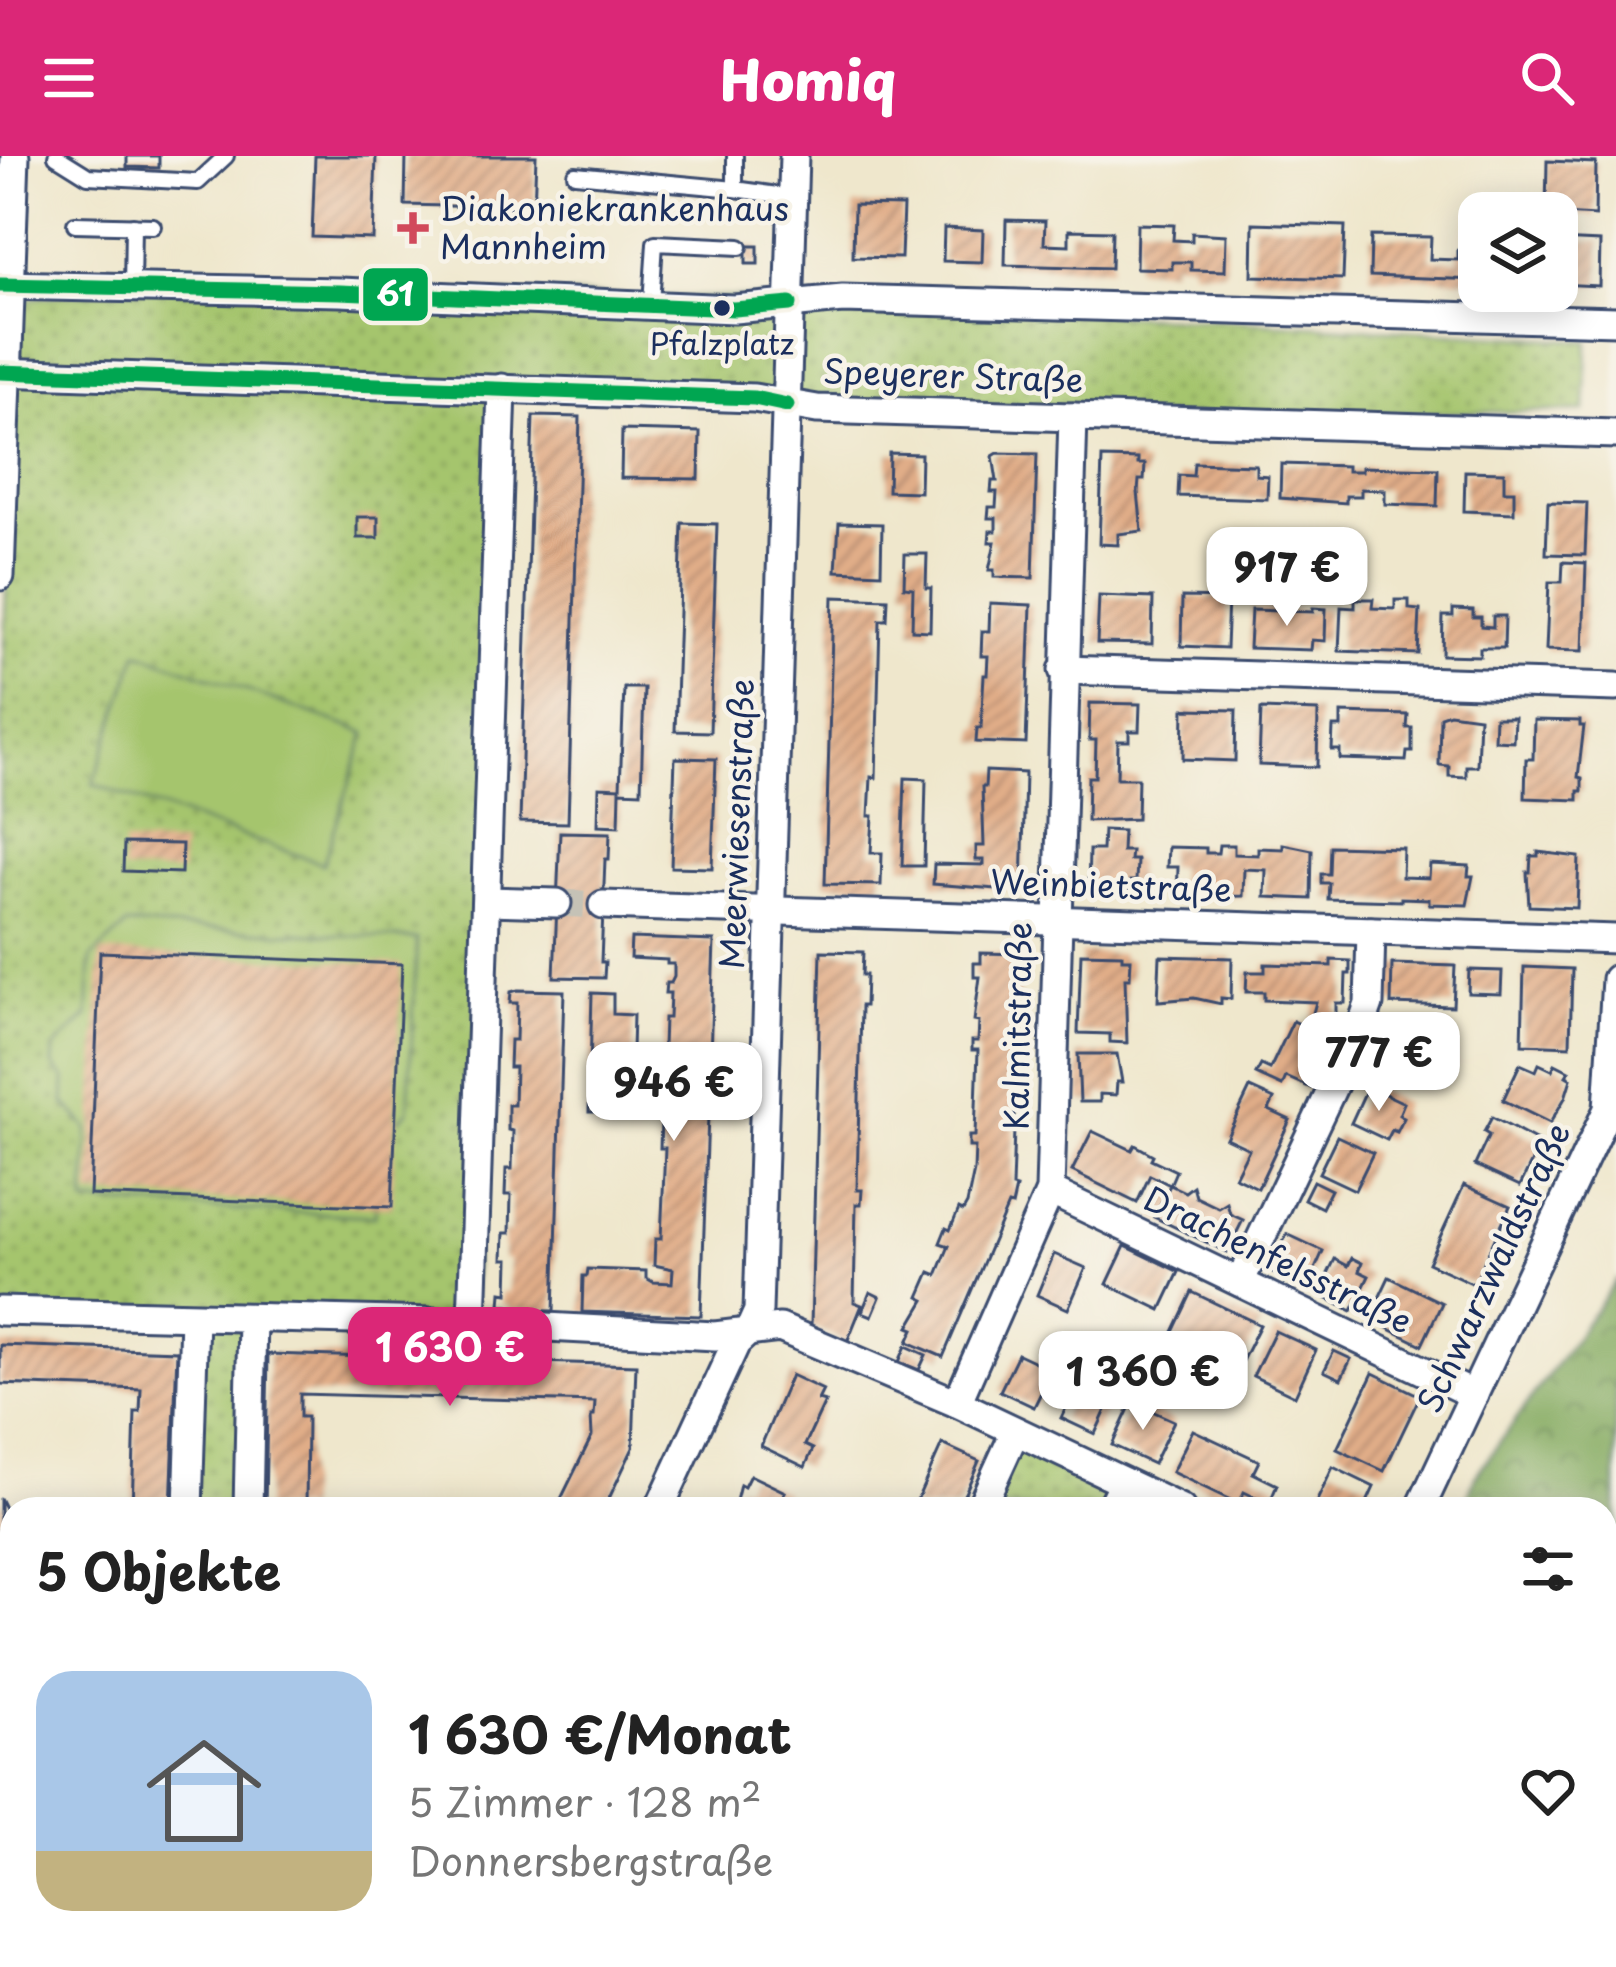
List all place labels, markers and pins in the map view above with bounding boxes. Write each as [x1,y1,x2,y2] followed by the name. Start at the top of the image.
[440,182,789,270] place label: Diakoniekrankenhaus Mannheim
[397,212,429,244] marker: Diakoniekrankenhaus Mannheim
[711,297,733,319] marker: Pfalzplatz
[650,320,794,365] place label: Pfalzplatz
[1203,527,1371,629] pin: 917 €
[1295,1012,1463,1114] pin: 777 €
[590,1042,758,1144] pin: 946 €
[339,1307,561,1409] pin: 1 630 €
[1032,1331,1254,1433] pin: 1 360 €

